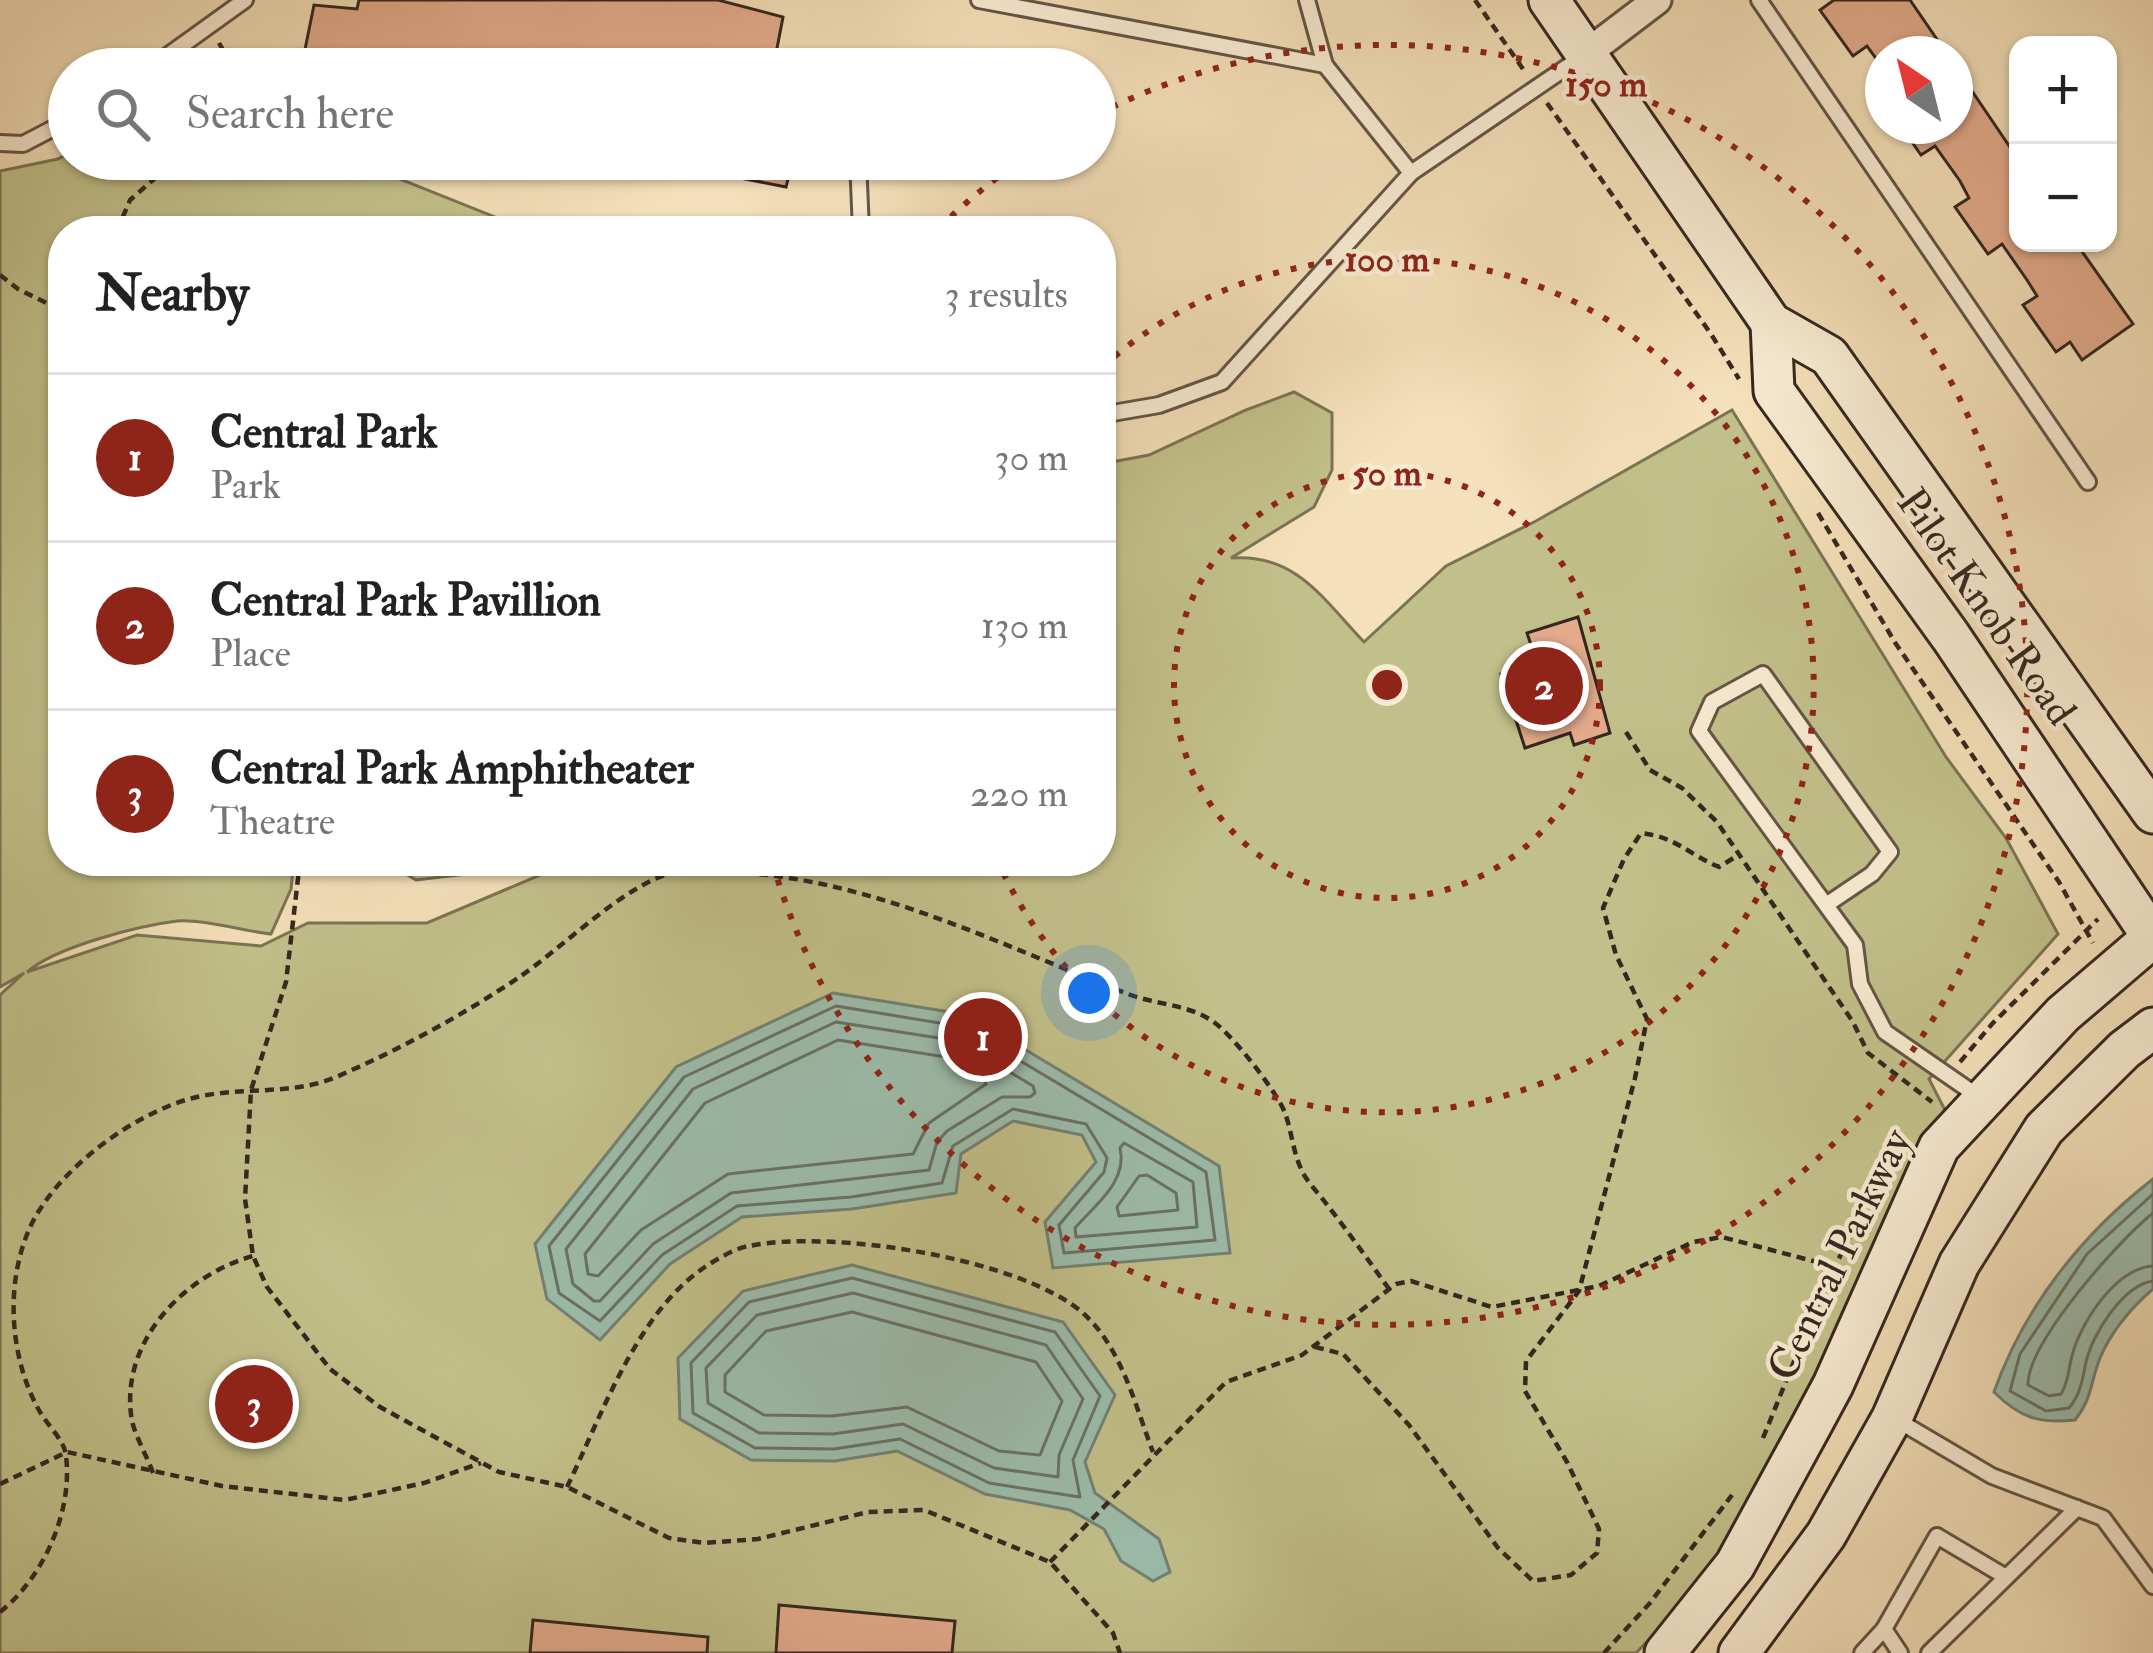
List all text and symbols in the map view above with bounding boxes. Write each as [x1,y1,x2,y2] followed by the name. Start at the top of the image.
[1865,36,1973,144] north arrow
[2009,36,2117,252] map controls
[2009,36,2117,144] button: +
[48,48,1116,180] search box
[1565,62,1647,107] text: 150 m
[90,81,156,147] icon: search
[186,86,394,142] text: Search here
[2009,144,2117,252] button: −
[1344,237,1430,282] text: 100 m
[96,262,249,326] text: Nearby
[945,270,1068,319] text: 3 results
[210,405,437,461] text: Central Park
[128,433,142,482] text: 1
[995,433,1068,482] text: 30 m
[1352,451,1422,496] text: 50 m
[210,461,281,510] text: Park
[1885,479,2087,736] street label: Pilot Knob Road
[210,573,601,629] text: Central Park Pavillion
[125,601,145,650] text: 2
[981,601,1068,650] text: 130 m
[210,629,291,678] text: Place
[1505,641,1583,731] pin: 2
[1366,664,1408,706] centre of rings
[210,741,694,797] text: Central Park Amphitheater
[128,769,142,818] text: 3
[970,769,1068,818] text: 220 m
[210,797,335,846] text: Theatre
[1059,963,1119,1023] your location
[944,992,1022,1082] pin: 1
[1757,1120,1923,1389] street label: Central Parkway
[215,1359,293,1449] pin: 3

